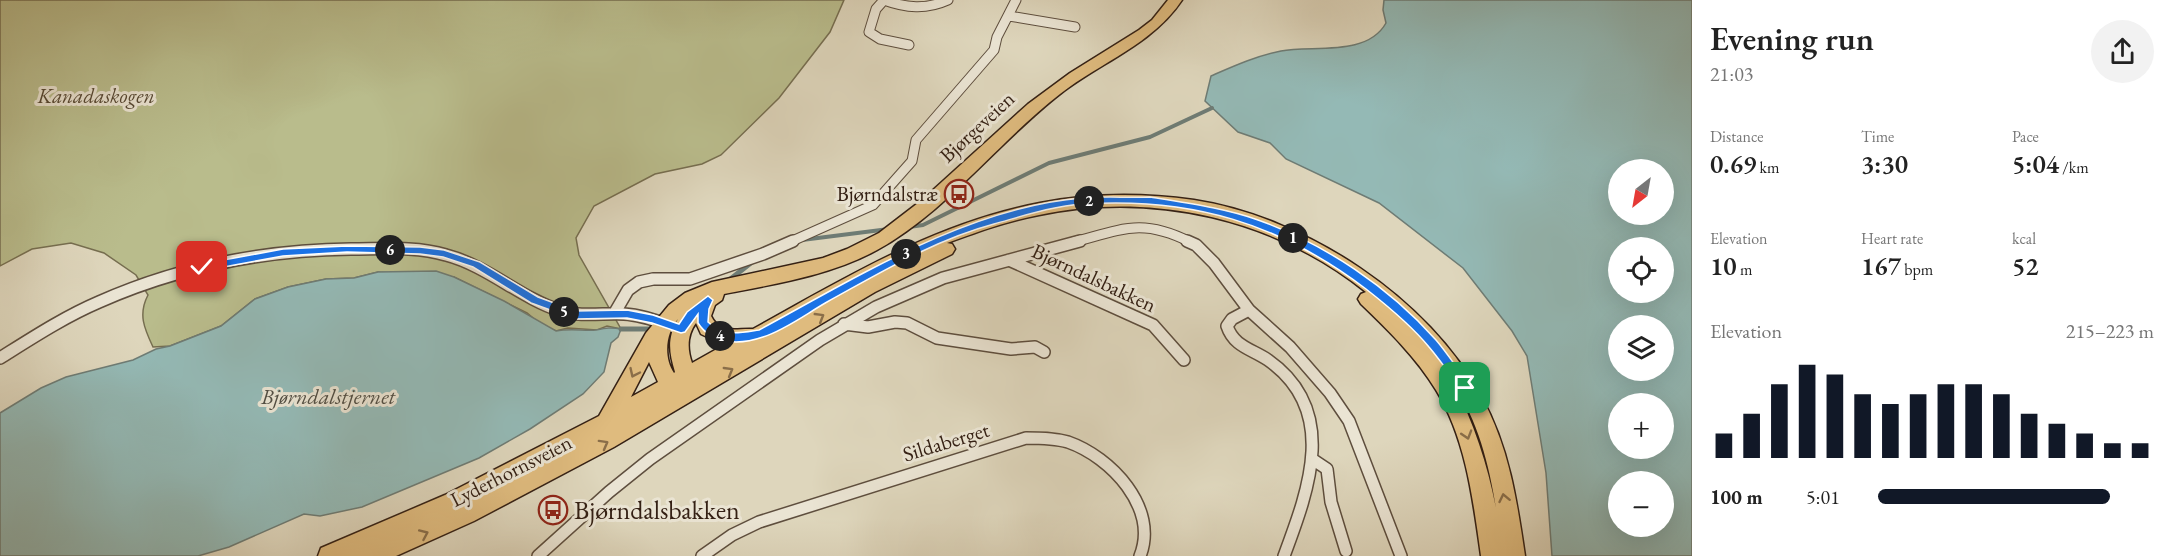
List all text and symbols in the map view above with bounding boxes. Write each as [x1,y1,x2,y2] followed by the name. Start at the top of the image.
[1710,17,1874,60] text: Evening run
[2091,20,2154,83] button: share
[1710,61,1753,87] text: 21:03
[36,82,155,109] park label: Kanadaskogen
[933,85,1020,168] street label: Bjørgeveien
[1710,126,1763,147] text: Distance
[1861,126,1894,147] text: Time
[2012,126,2039,147] text: Pace
[1710,147,1756,181] text: 0.69
[1861,147,1908,181] text: 3:30
[2012,147,2059,181] text: 5:04
[1756,157,1779,178] text: km
[2059,157,2089,178] text: /km
[1608,159,1674,225] north arrow
[1608,159,1674,537] map controls
[943,178,975,210] bus stop icon: Bjørndalstræ
[837,180,938,207] place label: Bjørndalstræ
[1074,186,1104,216] pin: 2
[1085,190,1093,211] text: 2
[1278,223,1308,253] pin: 1
[1289,227,1297,248] text: 1
[1710,228,1768,249] text: Elevation
[1861,228,1923,249] text: Heart rate
[2012,228,2036,249] text: kcal
[375,235,405,265] pin: 6
[1028,237,1161,318] street label: Bjørndalsbakken
[1608,237,1674,303] button: locate
[386,239,394,260] text: 6
[891,239,921,269] pin: 3
[176,241,227,292] pin
[902,243,910,264] text: 3
[1710,249,1737,283] text: 10
[1861,249,1901,283] text: 167
[2012,249,2039,283] text: 52
[185,250,218,283] icon: check
[1737,259,1752,280] text: m
[1901,259,1933,280] text: bpm
[549,297,579,327] pin: 5
[560,301,568,322] text: 5
[814,313,824,325] one-way arrow
[1608,315,1674,381] button: layers
[1710,318,1782,344] text: Elevation
[2066,318,2154,344] text: 215–223 m
[705,321,735,351] pin: 4
[716,325,724,346] text: 4
[1439,362,1490,413] pin
[629,366,641,377] one-way arrow
[723,367,733,378] one-way arrow
[1448,371,1481,404] icon: arrive
[260,382,397,411] water label: Bjørndalstjernet
[1608,393,1674,459] button: +
[899,416,993,467] street label: Sildaberget
[445,428,576,513] street label: Lyderhornsveien
[1460,429,1472,440] one-way arrow
[598,439,608,451] one-way arrow
[1608,471,1674,537] button: −
[1710,484,1763,510] text: 100 m
[1806,484,1840,510] text: 5:01
[574,493,740,527] place label: Bjørndalsbakken
[537,494,569,526] bus stop icon: Bjørndalsbakken
[1499,494,1512,504] one-way arrow
[417,529,428,541] one-way arrow

